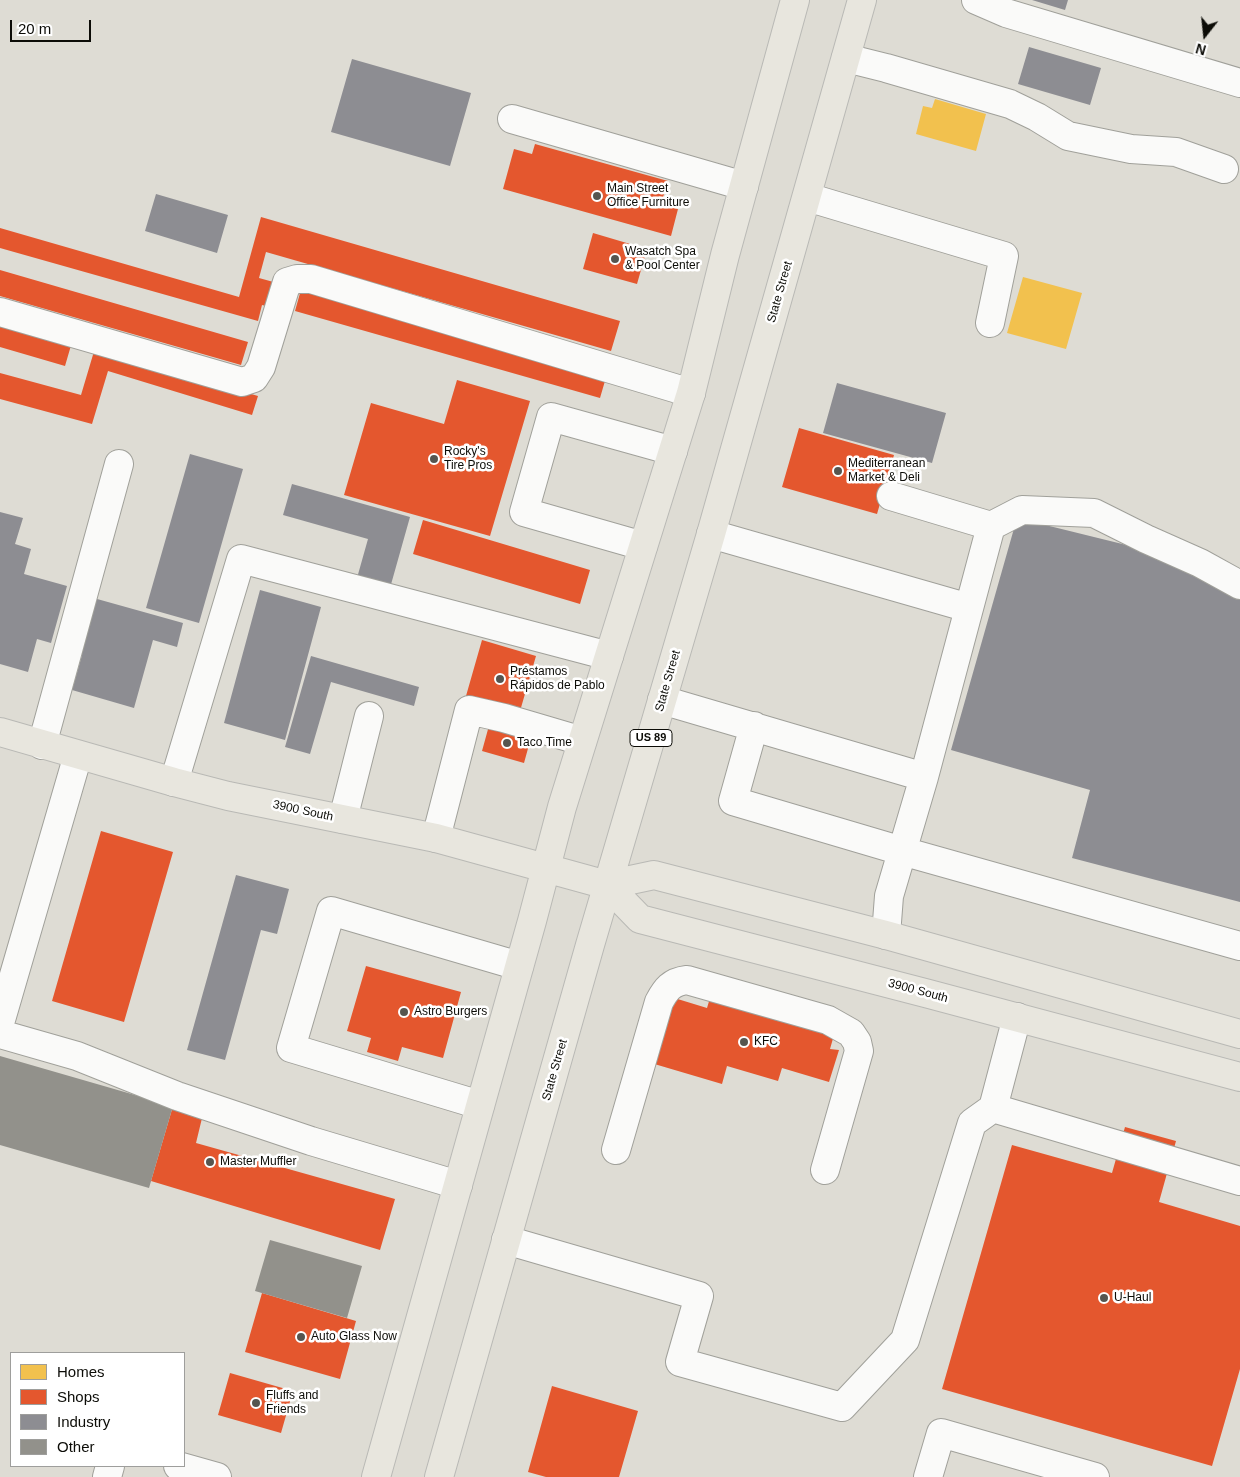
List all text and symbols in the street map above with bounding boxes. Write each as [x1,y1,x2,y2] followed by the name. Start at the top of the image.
[12,10,94,42] scale bar
[1180,10,1230,60] north arrow
[18,20,51,37] text: 20 m
[1194,40,1208,59] text: N
[607,182,689,210] place label: Main Street Office Furniture
[591,190,603,202] marker: Main Street Office Furniture
[625,245,700,273] place label: Wasatch Spa & Pool Center
[609,253,621,265] marker: Wasatch Spa & Pool Center
[764,260,796,324] street label: State Street
[444,445,492,473] place label: Rocky's Tire Pros
[428,453,440,465] marker: Rocky's Tire Pros
[848,457,925,485] place label: Mediterranean Market & Deli
[832,465,844,477] marker: Mediterranean Market & Deli
[652,649,684,713] street label: State Street
[510,665,605,693] place label: Préstamos Rápidos de Pablo
[494,673,506,685] marker: Préstamos Rápidos de Pablo
[630,730,672,746] road number: US 89
[517,736,572,750] place label: Taco Time
[501,737,513,749] marker: Taco Time
[271,798,335,824] street label: 3900 South
[886,976,950,1006] street label: 3900 South
[414,1005,487,1019] place label: Astro Burgers
[398,1006,410,1018] marker: Astro Burgers
[754,1035,778,1049] place label: KFC
[738,1036,750,1048] marker: KFC
[539,1038,571,1102] street label: State Street
[220,1155,296,1169] place label: Master Muffler
[204,1156,216,1168] marker: Master Muffler
[1114,1291,1151,1305] place label: U-Haul
[1098,1292,1110,1304] marker: U-Haul
[311,1330,397,1344] place label: Auto Glass Now
[295,1331,307,1343] marker: Auto Glass Now
[10,1352,185,1467] legend
[57,1363,105,1380] text: Homes
[57,1388,100,1405] text: Shops
[266,1389,318,1417] place label: Fluffs and Friends
[250,1397,262,1409] marker: Fluffs and Friends
[57,1413,110,1430] text: Industry
[57,1438,95,1455] text: Other

